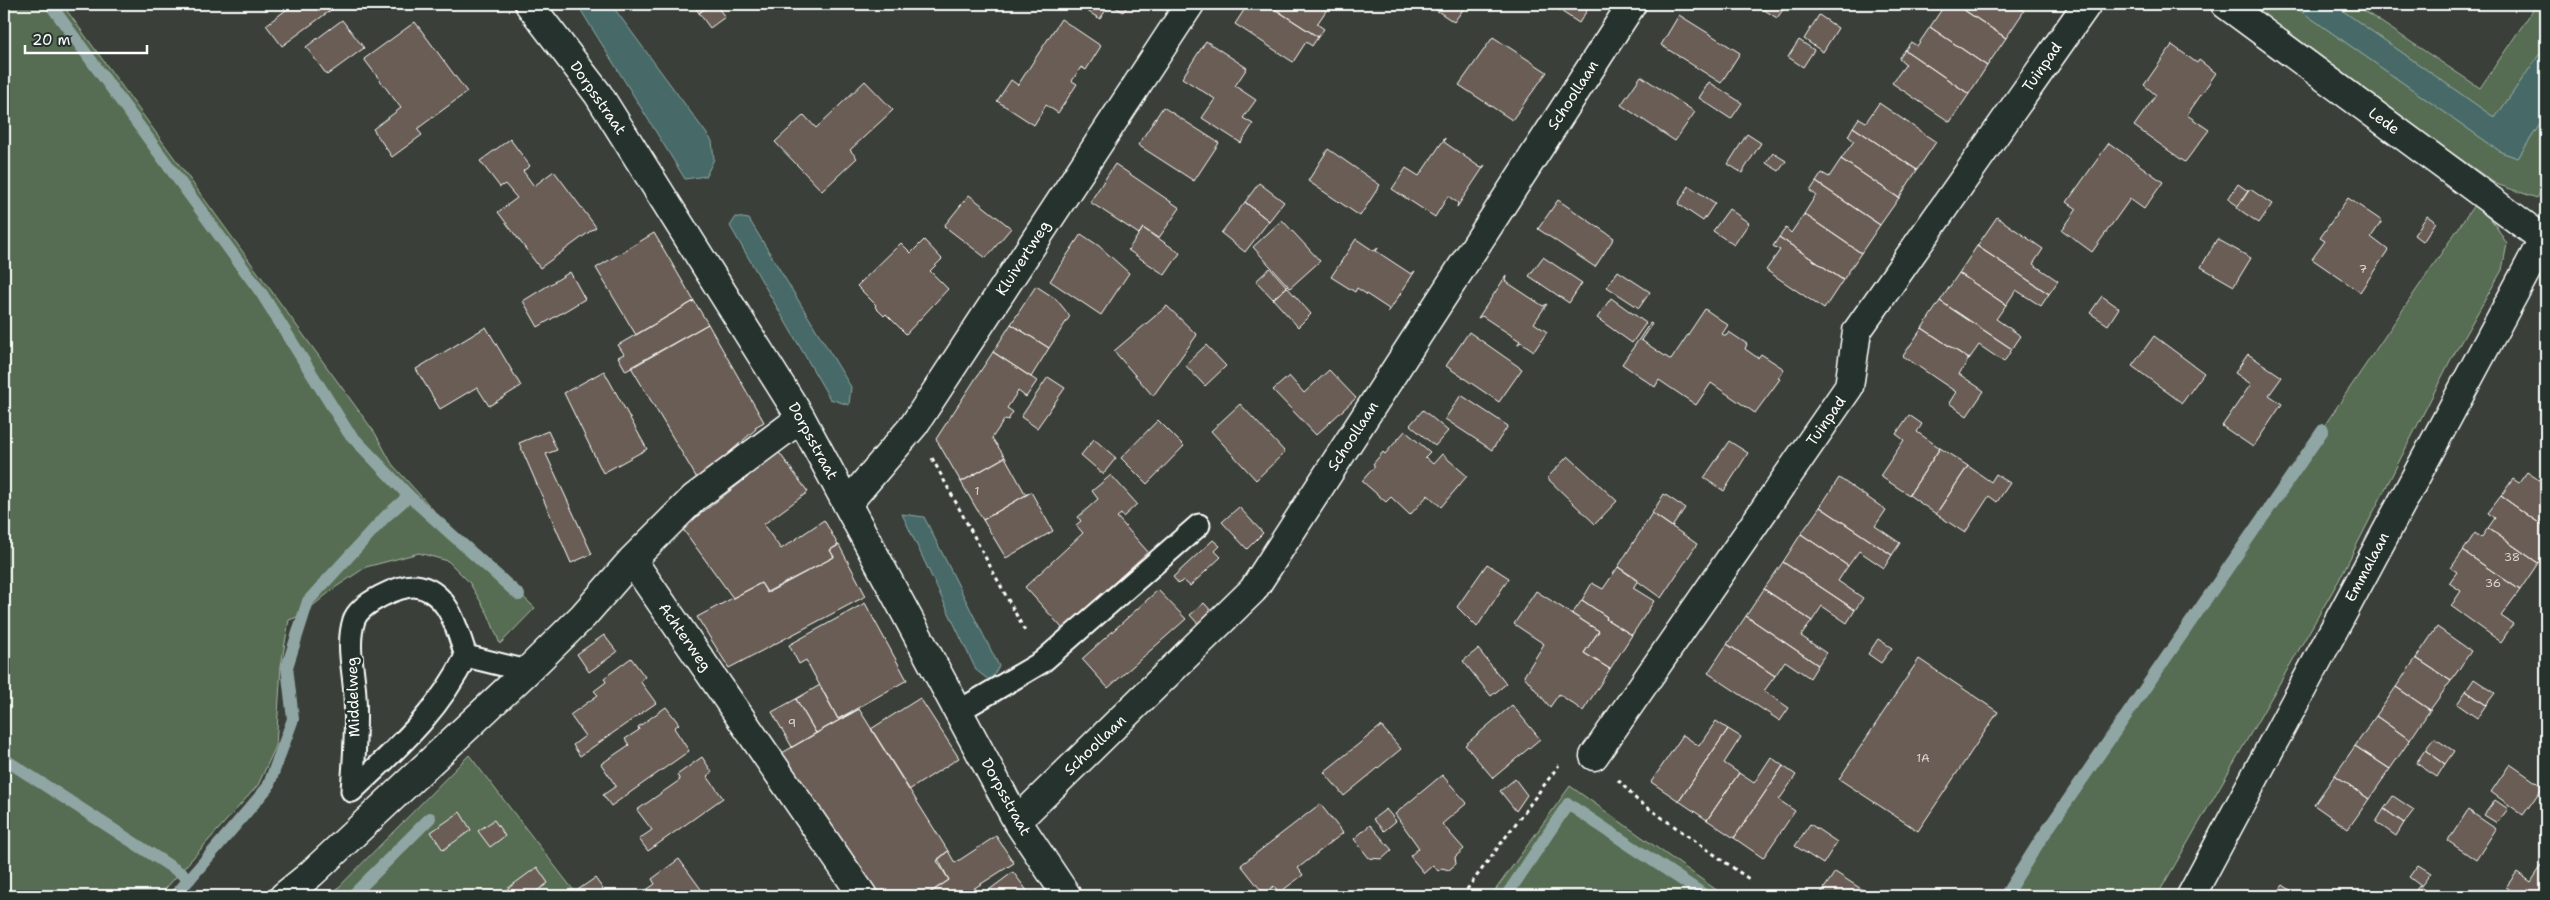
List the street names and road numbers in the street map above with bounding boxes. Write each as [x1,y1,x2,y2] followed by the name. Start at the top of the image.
[2018,38,2067,96] street label: Tuinpad
[1543,56,1603,134] street label: Schoollaan
[565,57,631,139] street label: Dorpsstraat
[2364,103,2404,139] street label: Lede
[991,217,1055,299] street label: Kluivertweg
[1802,392,1851,450] street label: Tuinpad
[1323,397,1383,475] street label: Schoollaan
[784,399,842,483] street label: Dorpsstraat
[2340,529,2394,605] street label: Emmalaan
[654,599,716,675] street label: Achterweg
[342,657,364,737] street label: Middelweg
[1060,710,1130,780] street label: Schoollaan
[977,755,1035,839] street label: Dorpsstraat

